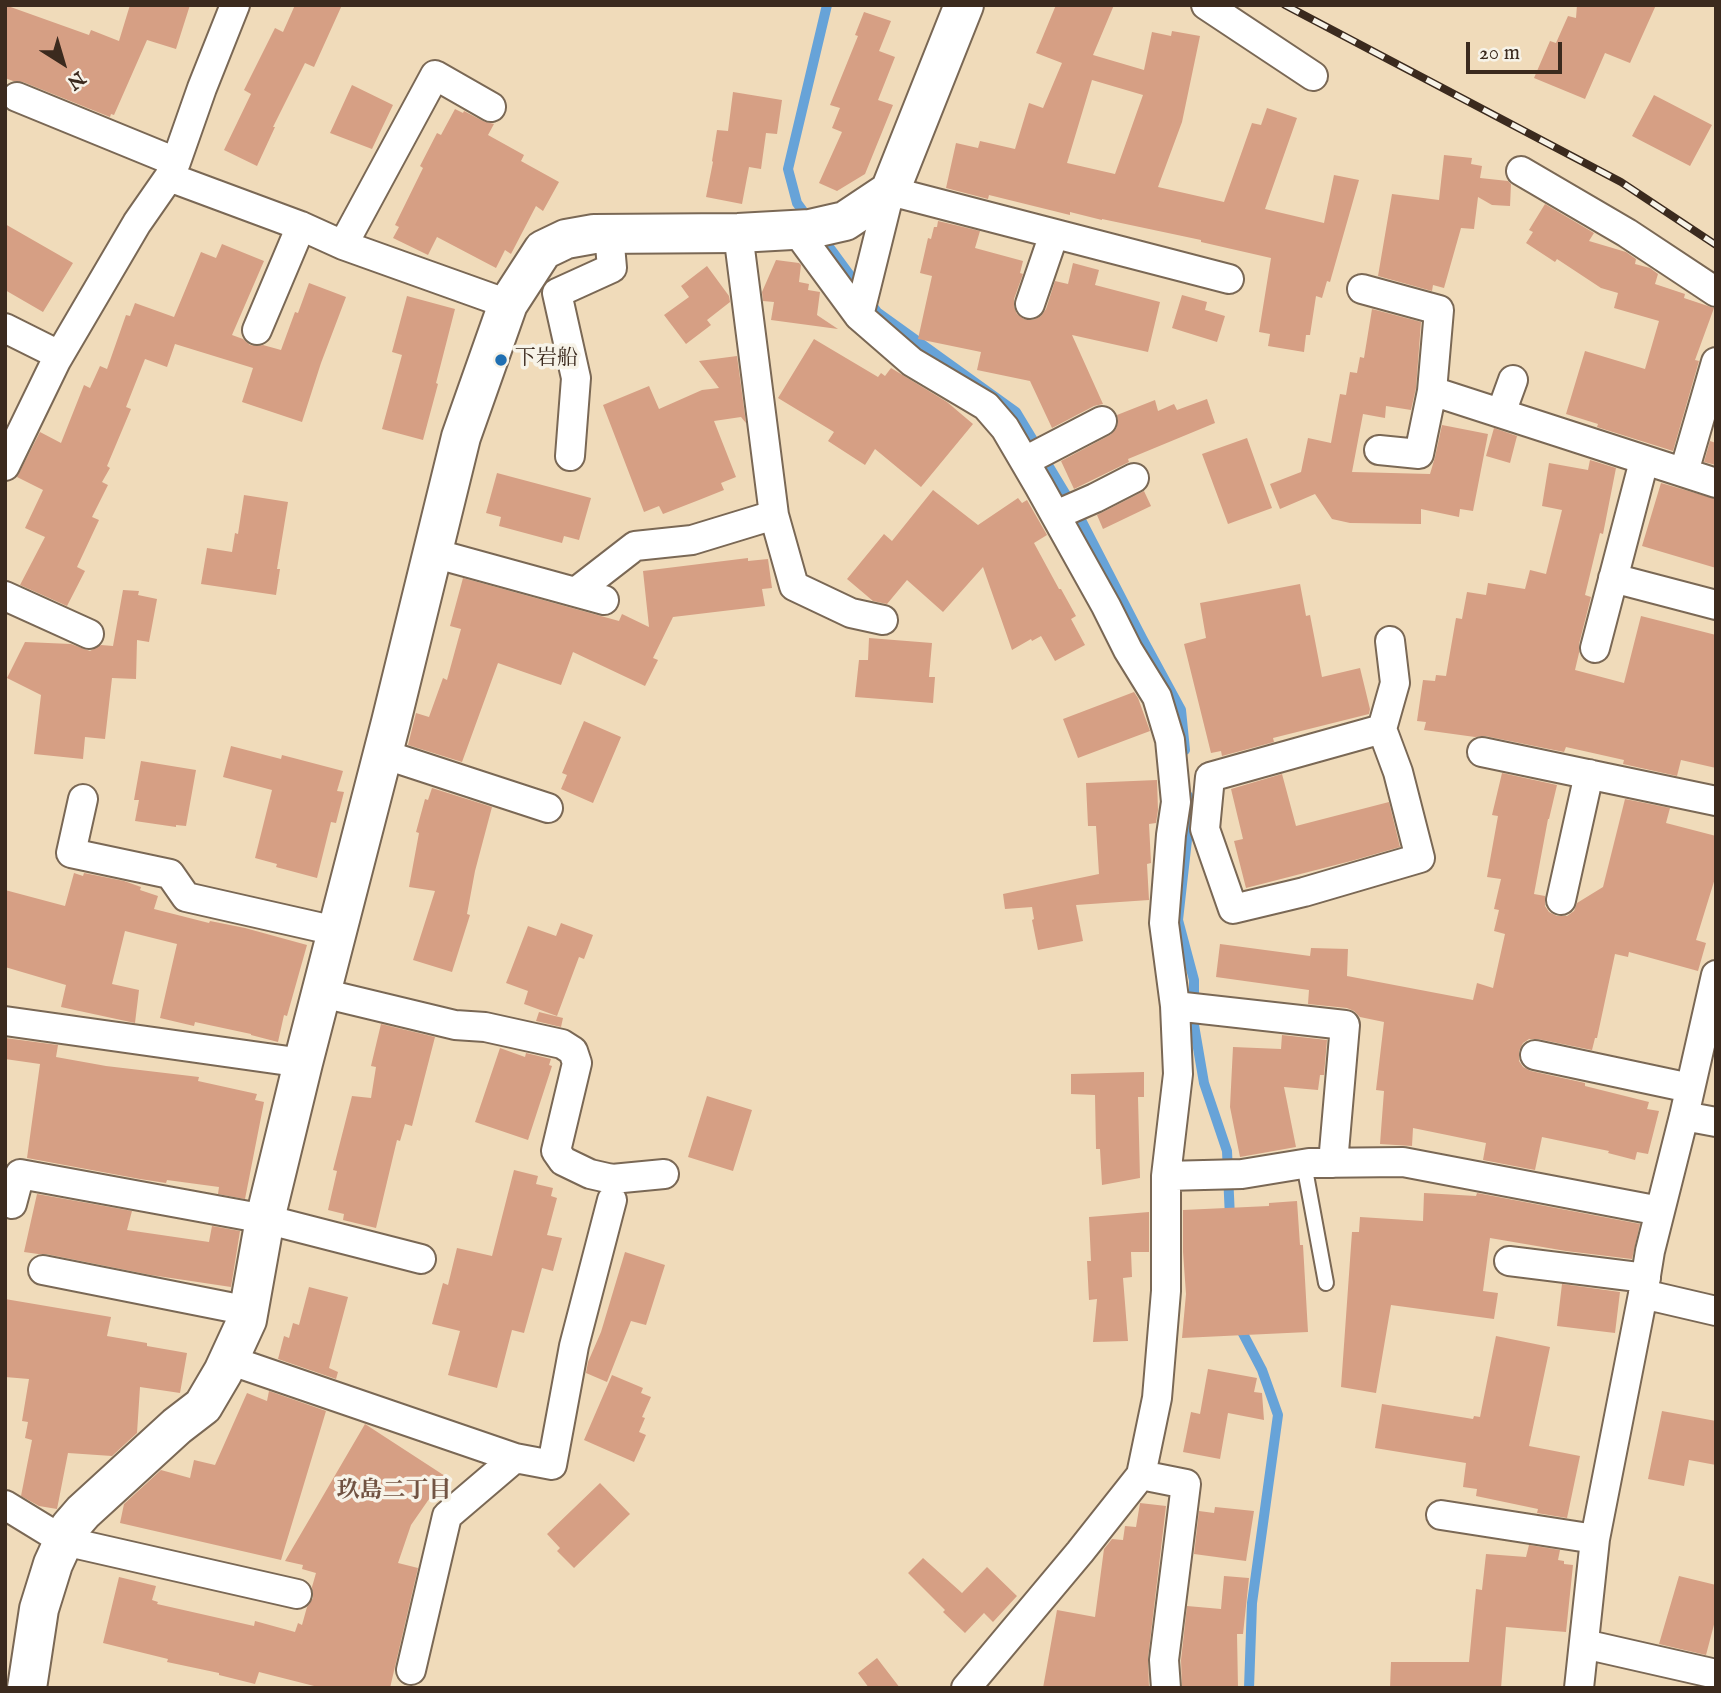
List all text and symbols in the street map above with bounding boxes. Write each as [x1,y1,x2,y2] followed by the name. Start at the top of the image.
[28,28,98,98] north arrow
[1469,28,1565,72] scale bar
[1479,40,1520,67] text: 20 m
[62,65,89,94] text: N
[515,347,578,373] place label: 下岩船
[493,352,509,368] marker: 下岩船
[337,1478,451,1506] district label: 玖島二丁目

